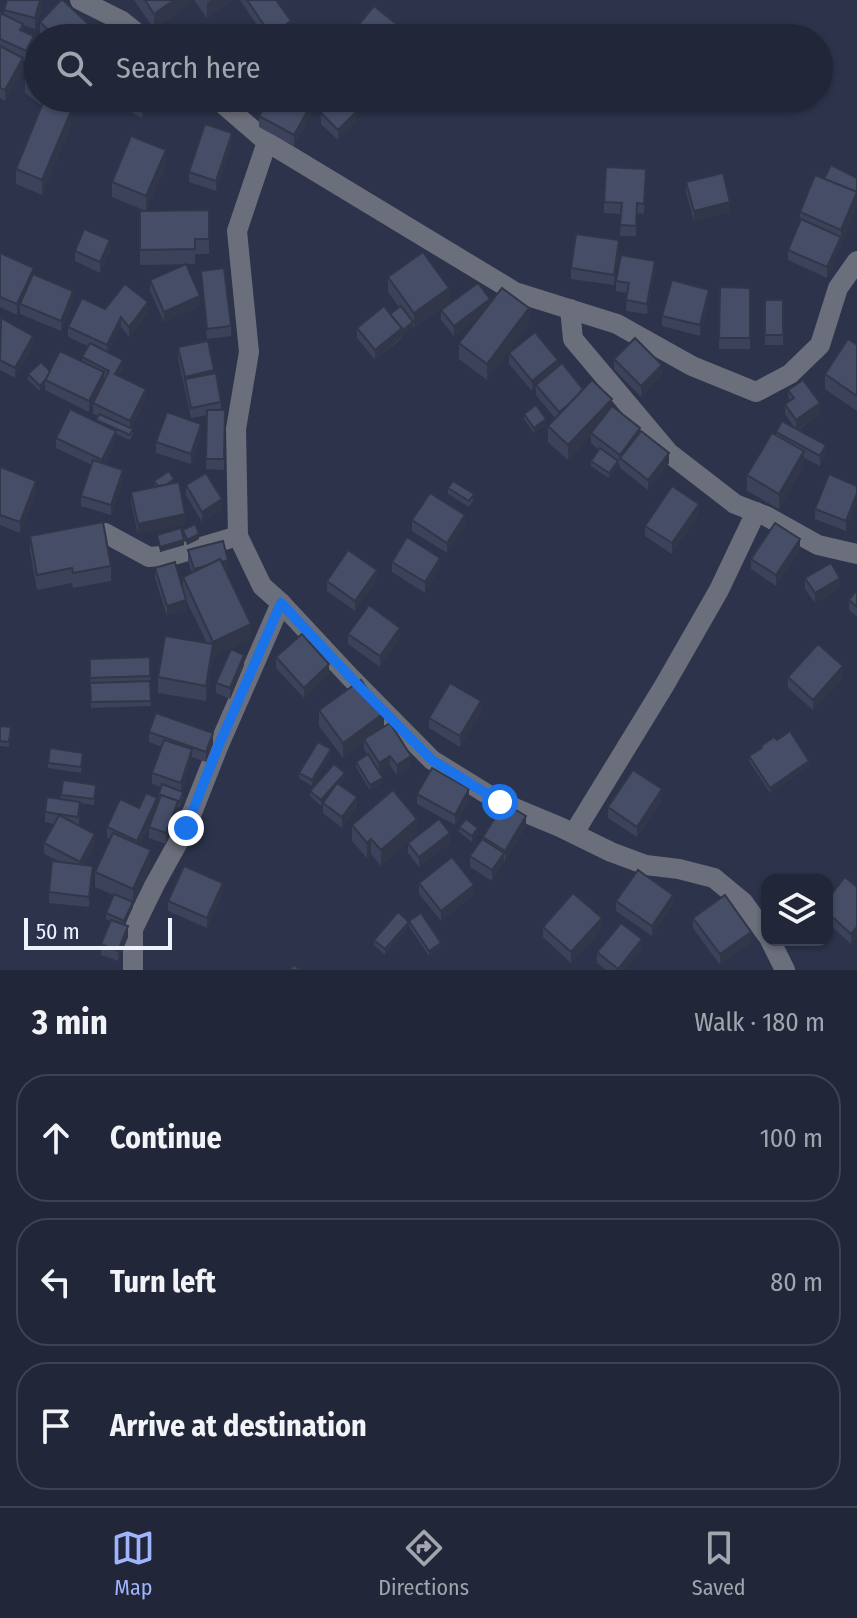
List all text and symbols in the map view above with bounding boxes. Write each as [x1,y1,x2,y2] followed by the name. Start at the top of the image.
[24,24,833,112] search box
[52,46,96,90] icon: search
[116,50,261,86] text: Search here
[482,784,518,820] route start
[168,810,204,846] route end
[761,874,833,946] map controls
[761,874,833,946] button: layers
[24,914,172,950] scale bar
[36,918,80,945] text: 50 m
[32,1002,108,1043] text: 3 min
[694,1007,825,1038] text: Walk · 180 m
[34,1116,78,1160] icon: ahead
[110,1120,222,1156] text: Continue
[760,1123,823,1154] text: 100 m
[34,1260,78,1304] icon: left
[110,1264,216,1300] text: Turn left
[770,1267,823,1298] text: 80 m
[34,1404,78,1448] icon: arrive
[110,1408,367,1444] text: Arrive at destination
[111,1526,155,1601] tab: Map
[378,1526,469,1601] tab: Directions
[692,1526,746,1601] tab: Saved

